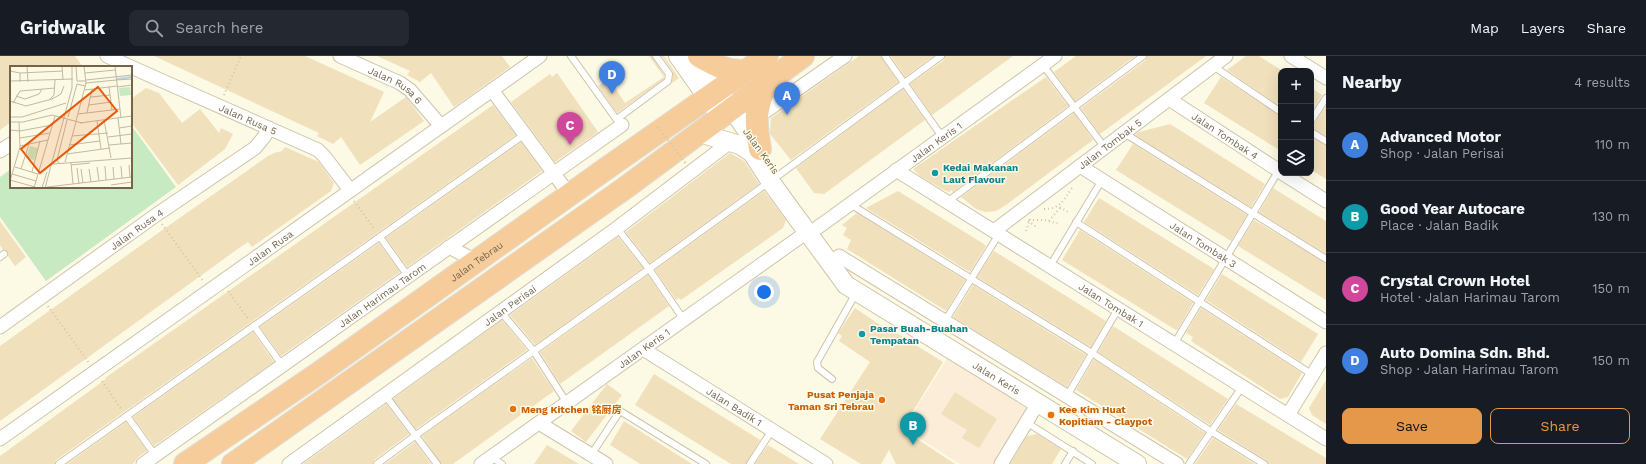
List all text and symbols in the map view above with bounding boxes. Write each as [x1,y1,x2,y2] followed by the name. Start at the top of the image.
[129,10,409,46] search box
[20,16,105,39] text: Gridwalk
[143,17,165,39] icon: search
[175,19,263,37] text: Search here
[1470,20,1499,36] text: Map
[1521,20,1565,36] text: Layers
[1587,20,1626,36] text: Share
[599,61,625,94] pin: D
[367,64,425,106] street label: Jalan Rusa 6
[10,66,132,188] inset map
[1278,68,1314,176] map controls
[1278,68,1314,104] button: +
[1342,72,1401,92] text: Nearby
[1574,75,1630,90] text: 4 results
[774,82,800,115] pin: A
[217,101,279,137] street label: Jalan Rusa 5
[1278,104,1314,140] button: −
[1190,110,1260,161] street label: Jalan Tombak 4
[557,112,583,145] pin: C
[1076,116,1144,171] street label: Jalan Tombak 5
[908,120,964,164] street label: Jalan Keris 1
[741,126,781,176] street label: Jalan Keris
[1380,128,1501,146] text: Advanced Motor
[1351,137,1359,152] text: A
[1595,137,1630,152] text: 110 m
[1278,140,1314,176] button: layers
[1380,146,1504,161] text: Shop · Jalan Perisai
[943,162,1018,185] place label: Kedai Makanan Laut Flavour
[930,168,940,178] marker: Kedai Makanan Laut Flavour
[1380,200,1525,218] text: Good Year Autocare
[108,206,165,252] street label: Jalan Rusa 4
[1351,209,1359,224] text: B
[1592,209,1630,224] text: 130 m
[1380,218,1499,233] text: Place · Jalan Badik
[1168,219,1239,269] street label: Jalan Tombak 3
[245,227,295,267] street label: Jalan Rusa
[448,239,505,284] street label: Jalan Tebrau
[337,260,428,329] street label: Jalan Harimau Tarom
[1380,272,1530,290] text: Crystal Crown Hotel
[1077,280,1146,329] street label: Jalan Tombak 1
[1351,281,1359,296] text: C
[1592,281,1630,296] text: 150 m
[754,282,774,302] your location
[482,283,538,328] street label: Jalan Perisai
[1380,290,1560,305] text: Hotel · Jalan Harimau Tarom
[870,323,968,346] place label: Pasar Buah-Buahan Tempatan
[616,326,672,370] street label: Jalan Keris 1
[857,329,867,339] marker: Pasar Buah-Buahan Tempatan
[1380,344,1550,362] text: Auto Domina Sdn. Bhd.
[1350,353,1360,368] text: D
[1592,353,1630,368] text: 150 m
[971,359,1022,396] street label: Jalan Keris
[1380,362,1559,377] text: Shop · Jalan Harimau Tarom
[705,385,764,428] street label: Jalan Badik 1
[788,389,874,412] place label: Pusat Penjaja Taman Sri Tebrau
[877,395,887,405] marker: Pusat Penjaja Taman Sri Tebrau
[508,404,518,414] marker: Meng Kitchen 铭厨房
[521,404,621,415] place label: Meng Kitchen 铭厨房
[1059,404,1153,427] place label: Kee Kim Huat Kopitiam - Claypot
[1342,408,1482,444] button: Save
[1490,408,1630,444] button: Share
[1046,410,1056,420] marker: Kee Kim Huat Kopitiam - Claypot
[900,412,926,445] pin: B

